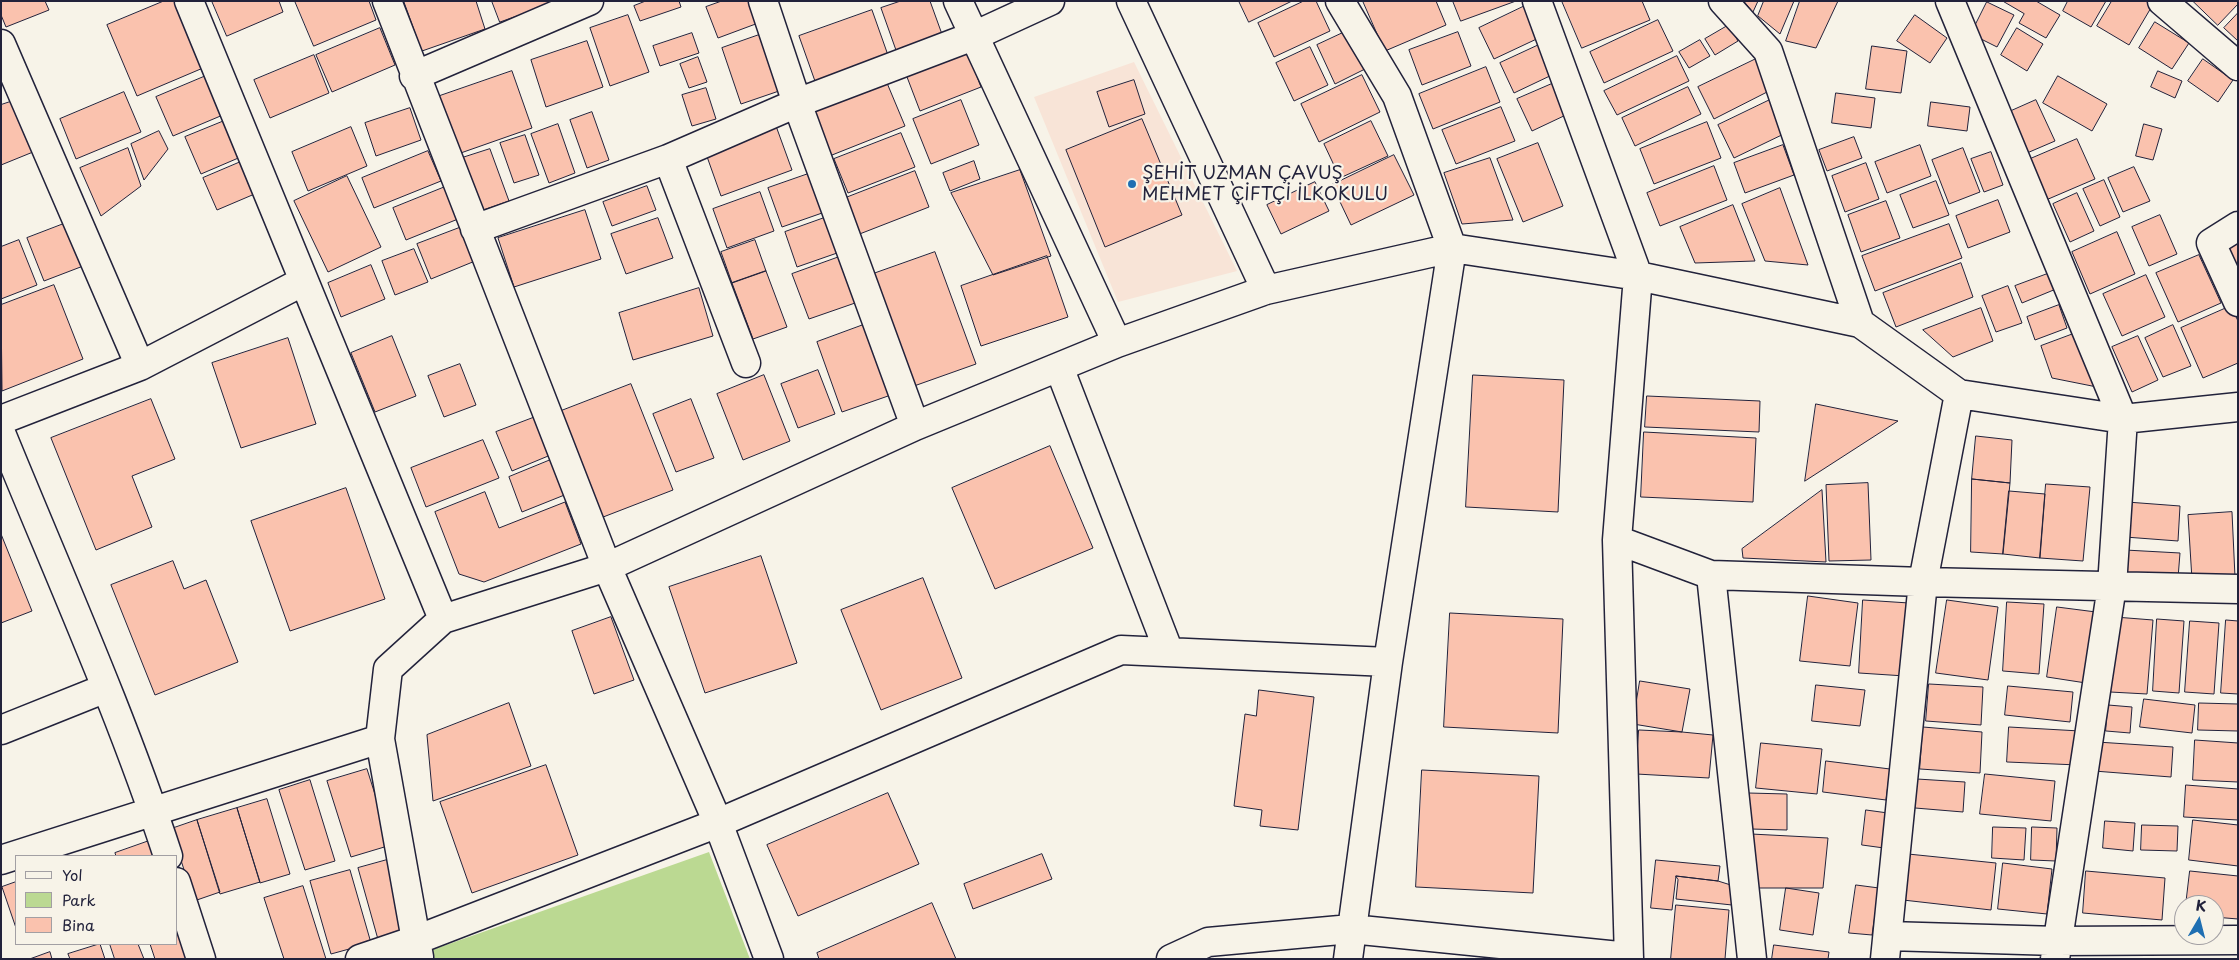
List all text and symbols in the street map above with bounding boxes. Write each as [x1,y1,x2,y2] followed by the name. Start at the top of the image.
[1142,163,1388,205] place label: ŞEHİT UZMAN ÇAVUŞ MEHMET ÇİFTÇİ İLKOKULU
[1126,178,1138,190] marker: ŞEHİT UZMAN ÇAVUŞ MEHMET ÇİFTÇİ İLKOKULU
[15,855,178,945] legend
[62,863,83,886] text: Yol
[62,888,96,911] text: Park
[2174,895,2224,945] north arrow
[2194,895,2208,917] text: K
[62,913,94,936] text: Bina

